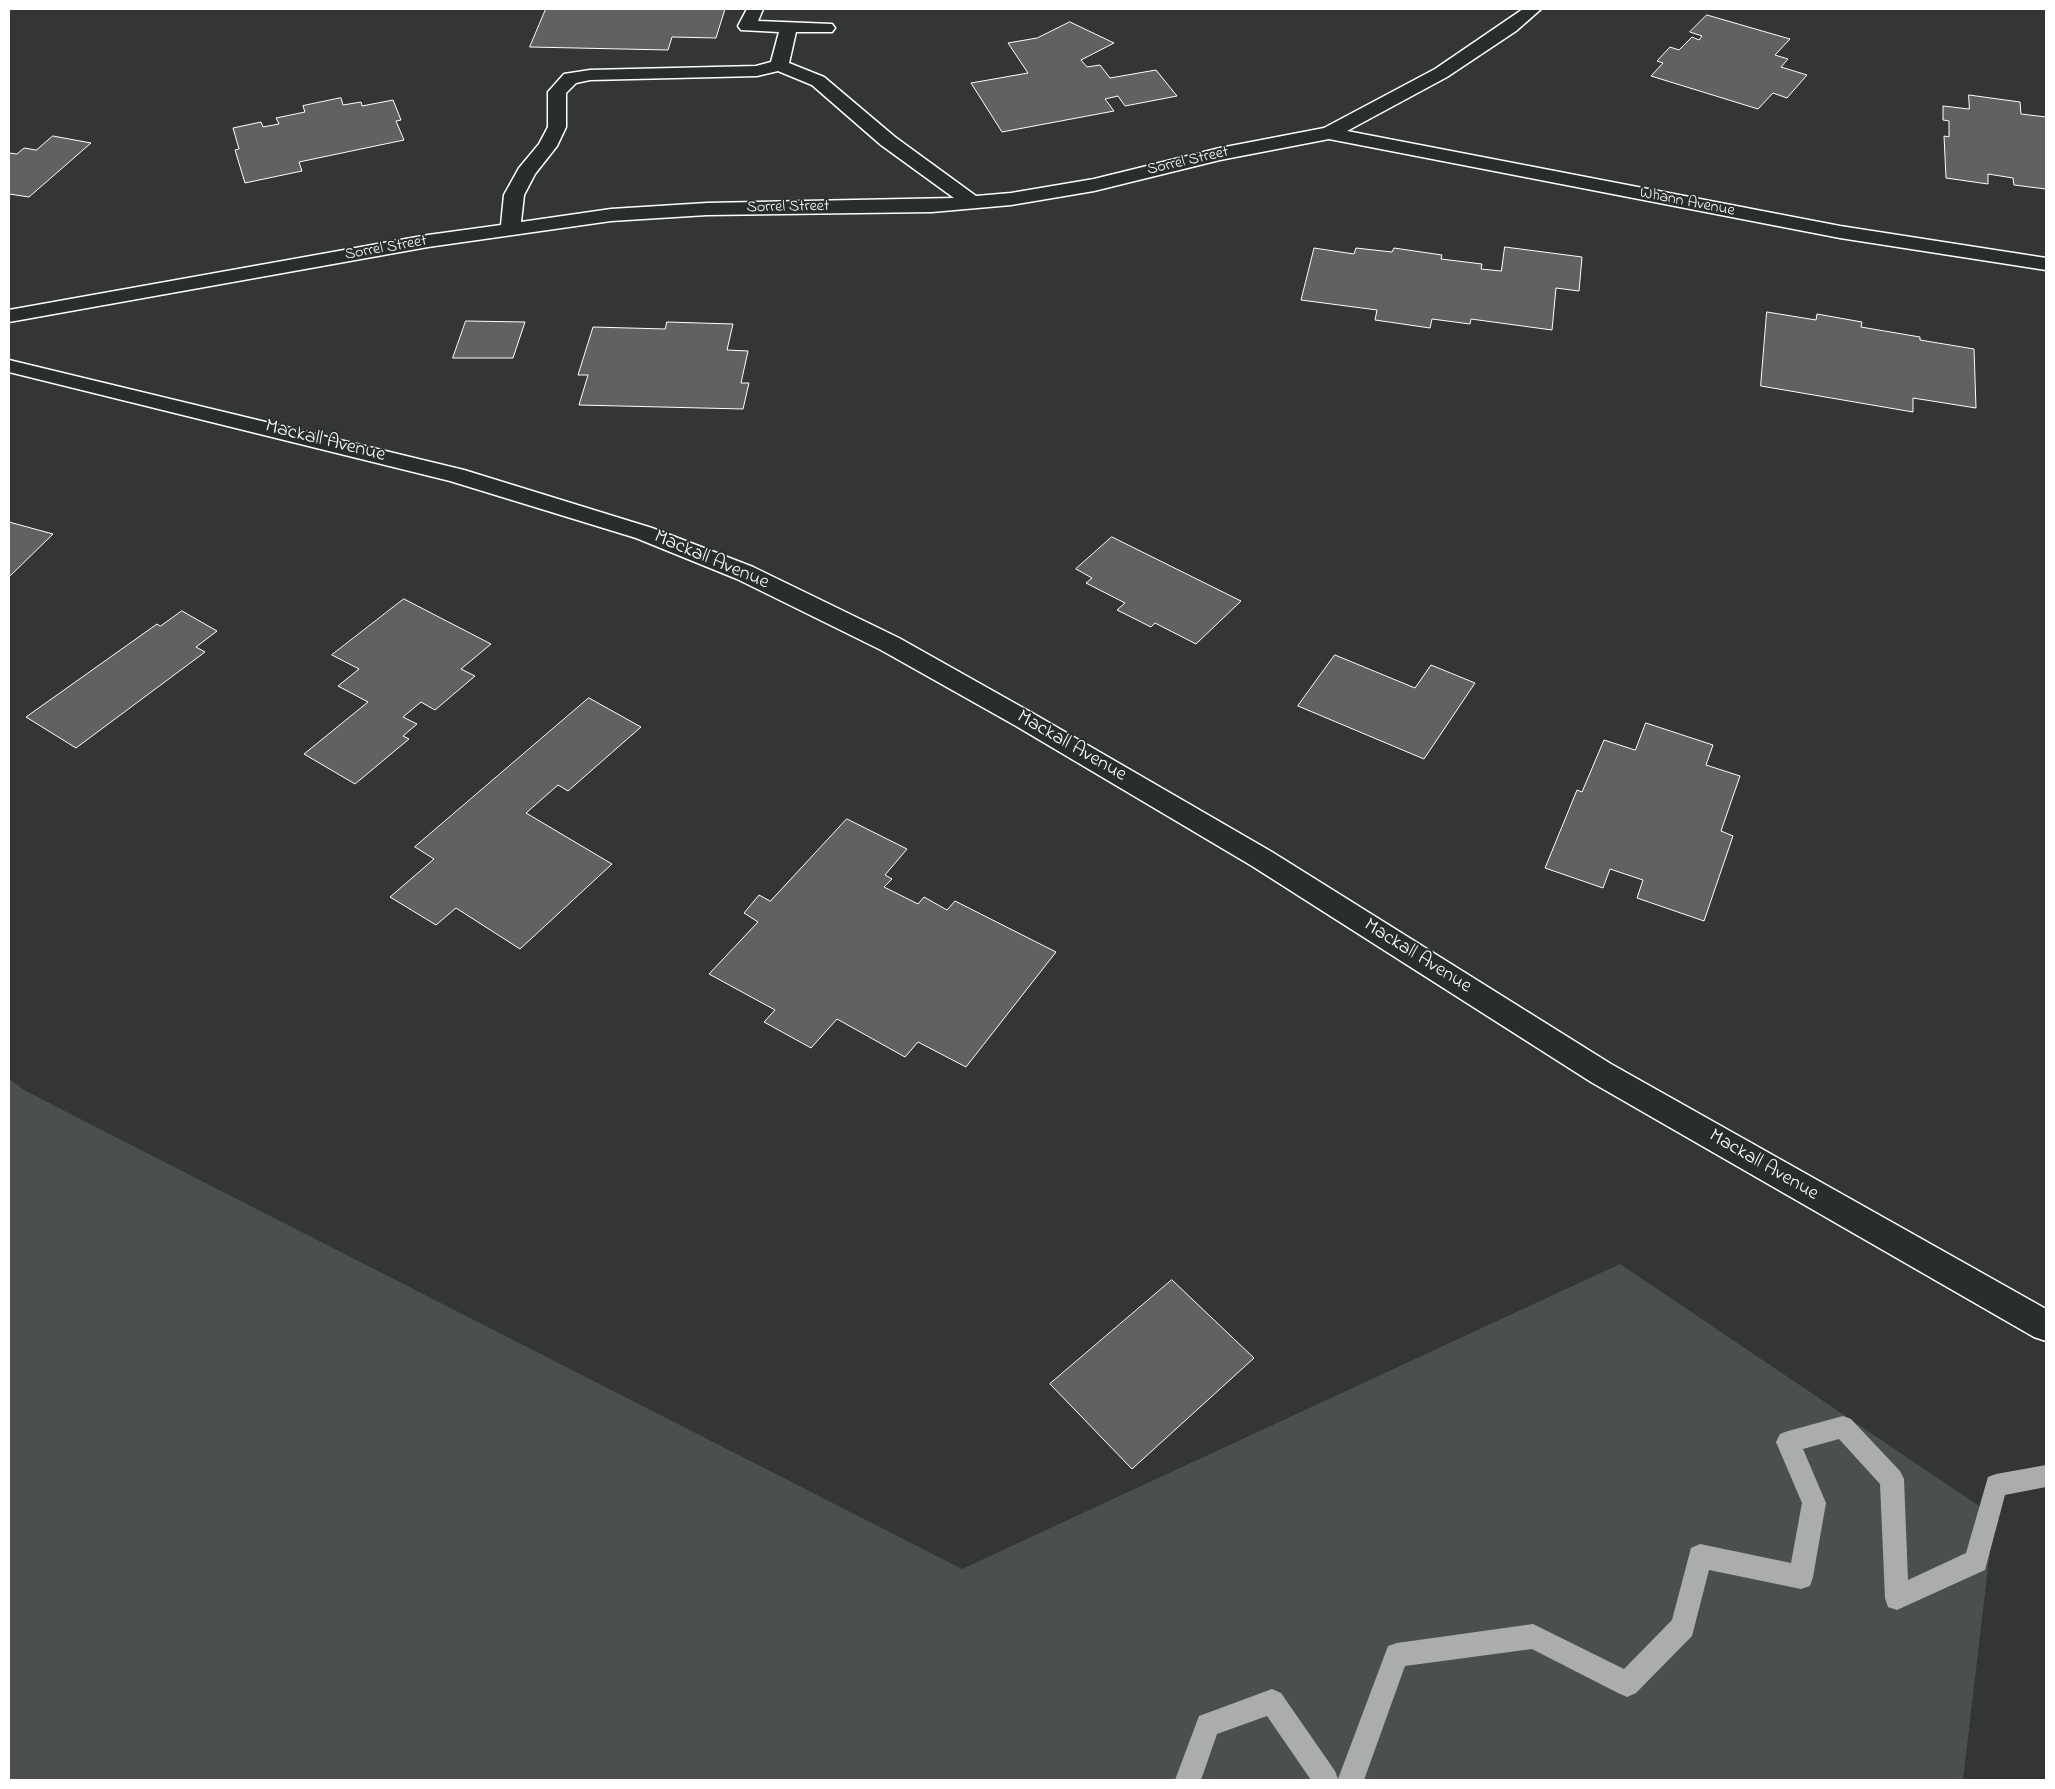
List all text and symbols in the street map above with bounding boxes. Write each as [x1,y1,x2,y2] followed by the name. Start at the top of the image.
[1146,143,1230,181] street label: Sorrel Street
[1638,184,1736,222] street label: Whann Avenue
[746,198,830,218] street label: Sorrel Street
[344,232,428,266] street label: Sorrel Street
[262,415,388,469] street label: Mackall Avenue
[650,526,772,596] street label: Mackall Avenue
[1012,706,1130,788] street label: Mackall Avenue
[1359,914,1475,1000] street label: Mackall Avenue
[1704,1125,1822,1207] street label: Mackall Avenue

